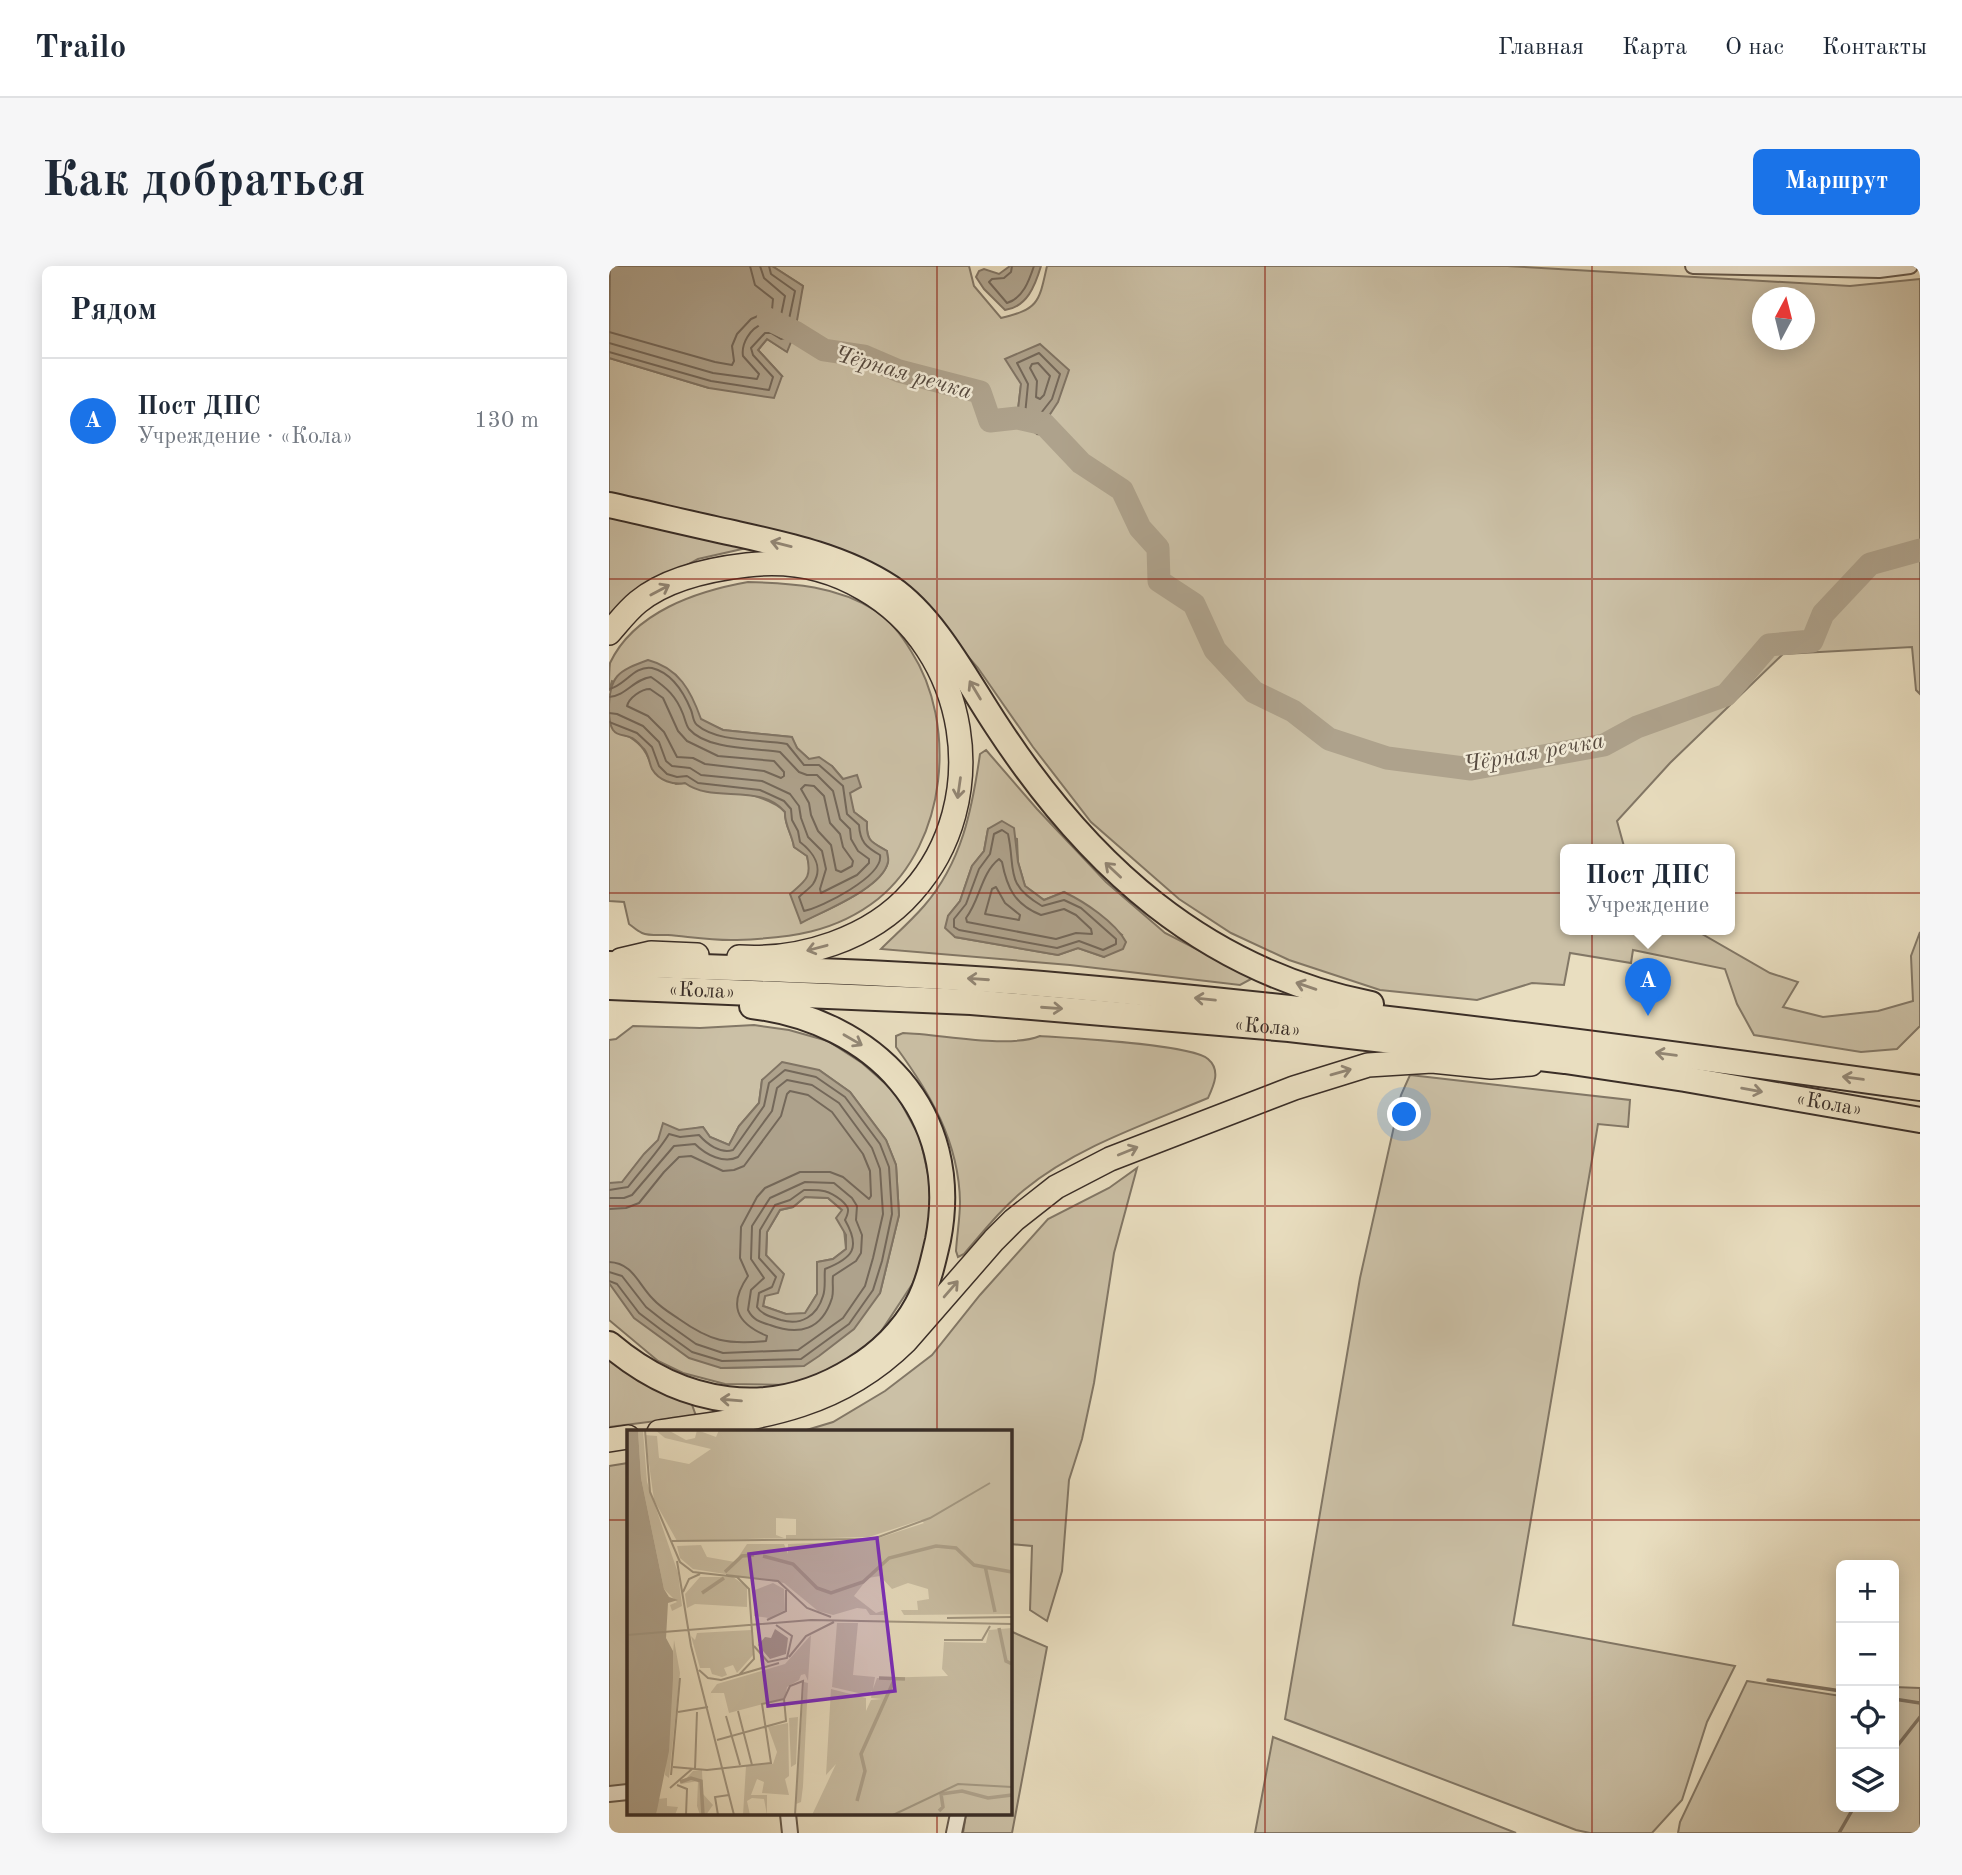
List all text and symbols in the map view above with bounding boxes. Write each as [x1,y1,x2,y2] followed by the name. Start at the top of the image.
[35,32,126,65] text: Trailo
[1498,36,1584,60] text: Главная
[1622,36,1687,60] text: Карта
[1725,36,1784,60] text: О нас
[1822,36,1927,60] text: Контакты
[1753,149,1920,215] button: Маршрут
[42,158,366,207] text: Как добраться
[1752,287,1815,350] north arrow
[70,296,157,326] text: Рядом
[831,342,974,405] water label: Чёрная речка
[137,394,261,420] text: Пост ДПС
[84,409,102,432] text: A
[474,409,539,432] text: 130 m
[137,425,353,448] text: Учреждение · «Кола»
[770,537,793,550] one-way arrow
[650,583,670,597] one-way arrow
[968,680,982,700] one-way arrow
[1462,729,1606,778] water label: Чёрная речка
[952,776,965,799] one-way arrow
[1560,844,1735,935] popup
[1105,861,1122,878] one-way arrow
[1586,863,1709,889] text: Пост ДПС
[1586,894,1709,917] text: Учреждение
[806,942,829,955] one-way arrow
[1625,958,1671,1016] pin: A
[967,972,990,985] one-way arrow
[668,979,736,1003] street label: «Кола»
[1296,979,1318,991] one-way arrow
[1194,993,1216,1006] one-way arrow
[1040,1001,1063,1014] one-way arrow
[1233,1014,1302,1041] street label: «Кола»
[843,1033,863,1047] one-way arrow
[1655,1047,1678,1060] one-way arrow
[1330,1065,1352,1078] one-way arrow
[1842,1071,1865,1084] one-way arrow
[1740,1084,1763,1097] one-way arrow
[1794,1088,1864,1120] street label: «Кола»
[1387,1097,1421,1131] your location
[1117,1144,1139,1157] one-way arrow
[943,1280,959,1298] one-way arrow
[721,1393,743,1406] one-way arrow
[627,1430,1011,1815] inset map
[1836,1560,1899,1812] map controls
[1836,1560,1899,1623] button: +
[1836,1623,1899,1686] button: −
[1836,1686,1899,1749] button: locate
[1836,1749,1899,1812] button: layers

